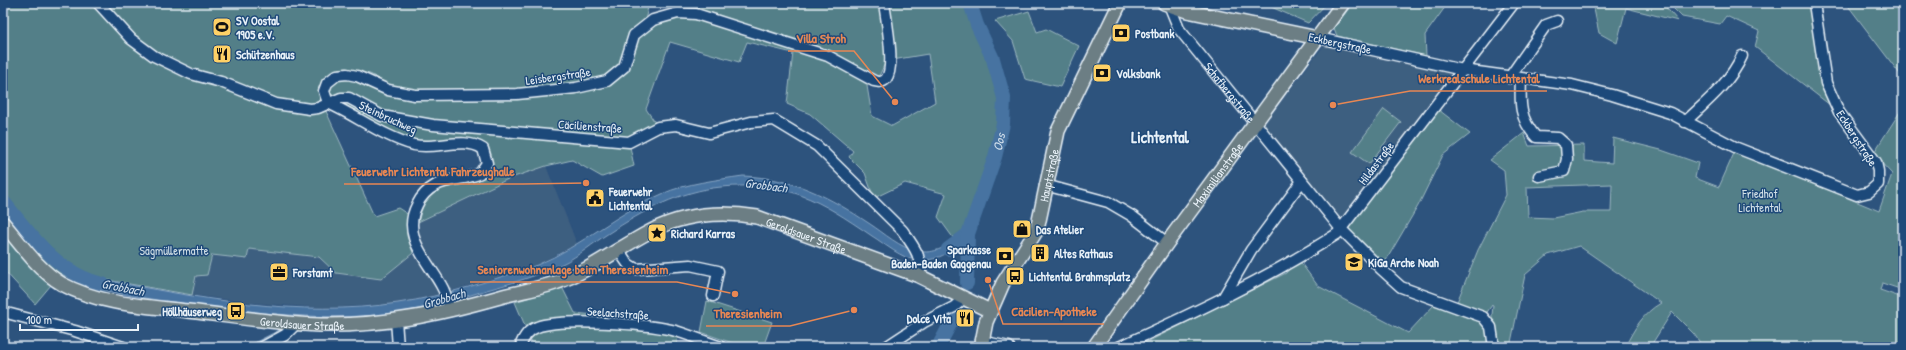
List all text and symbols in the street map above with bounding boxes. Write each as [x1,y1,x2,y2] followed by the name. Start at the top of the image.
[236,12,280,43] place label: SV Oostal 1905 e.V.
[211,16,233,38] sports icon: SV Oostal 1905 e.V.
[1110,22,1132,44] bank icon: Postbank
[1135,25,1174,42] place label: Postbank
[788,26,854,51] callout: Villa Stroh
[1307,28,1373,58] street label: Eckbergstraße
[796,29,847,47] text: Villa Stroh
[211,43,233,65] restaurant icon: Schützenhaus
[236,46,295,63] place label: Schützenhaus
[1200,58,1260,126] street label: Schafbergstraße
[1091,62,1113,84] bank icon: Volksbank
[524,63,592,89] street label: Leisbergstraße
[1116,65,1160,82] place label: Volksbank
[1410,66,1547,91] callout: Werkrealschule Lichtental
[1418,69,1540,87] text: Werkrealschule Lichtental
[356,96,420,138] street label: Steinbruchweg
[1832,107,1882,170] street label: Eckbergstraße
[558,115,623,137] street label: Cäcilienstraße
[1131,126,1190,148] district label: Lichtental
[988,130,1010,153] water label: Oos
[1354,138,1398,188] street label: Hildastraße
[1188,139,1247,210] street label: Maximilianstraße
[1035,147,1063,203] street label: Hauptstraße
[344,159,523,184] callout: Feuerwehr Lichtental Fahrzeughalle
[350,162,516,181] text: Feuerwehr Lichtental Fahrzeughalle
[744,173,790,197] water label: Grobbach
[608,183,653,214] place label: Feuerwehr Lichtental
[1738,185,1782,216] park label: Friedhof Lichtental
[584,187,606,209] public building icon: Feuerwehr Lichtental
[764,213,849,257] street label: Geroldsauer Straße
[1011,218,1033,240] shop icon: Das Atelier
[1036,221,1084,238] place label: Das Atelier
[646,222,668,244] place icon: Richard Karras
[671,225,736,242] place label: Richard Karras
[891,241,991,273] place label: Sparkasse Baden-Baden Gaggenau
[140,242,209,259] park label: Sägmüllermatte
[1029,242,1051,264] building icon: Altes Rathaus
[994,245,1016,267] bank icon: Sparkasse Baden-Baden Gaggenau
[1054,245,1113,262] place label: Altes Rathaus
[1343,251,1365,273] school or university icon: KiGa Arche Noah
[1368,254,1440,271] place label: KiGa Arche Noah
[470,257,677,282] callout: Seniorenwohnanlage beim Theresienheim
[478,260,669,279] text: Seniorenwohnanlage beim Theresienheim
[268,261,290,283] office icon: Forstamt
[292,264,334,281] place label: Forstamt
[1004,265,1026,287] bus stop icon: Lichtental Brahmsplatz
[1029,268,1131,286] place label: Lichtental Brahmsplatz
[100,274,147,300] water label: Grobbach
[421,283,469,313] water label: Grobbach
[1003,299,1104,324] callout: Cäcilien-Apotheke
[225,300,247,322] bus stop icon: Höllhäuserweg
[706,301,790,326] callout: Theresienheim
[587,302,650,324] street label: Seelachstraße
[1011,302,1098,321] text: Cäcilien-Apotheke
[162,303,223,321] place label: Höllhäuserweg
[713,304,782,322] text: Theresienheim
[20,306,138,332] scale bar
[954,307,976,329] restaurant icon: Dolce Vita
[907,310,951,327] place label: Dolce Vita
[26,311,52,328] text: 100 m
[259,312,345,334] street label: Geroldsauer Straße

